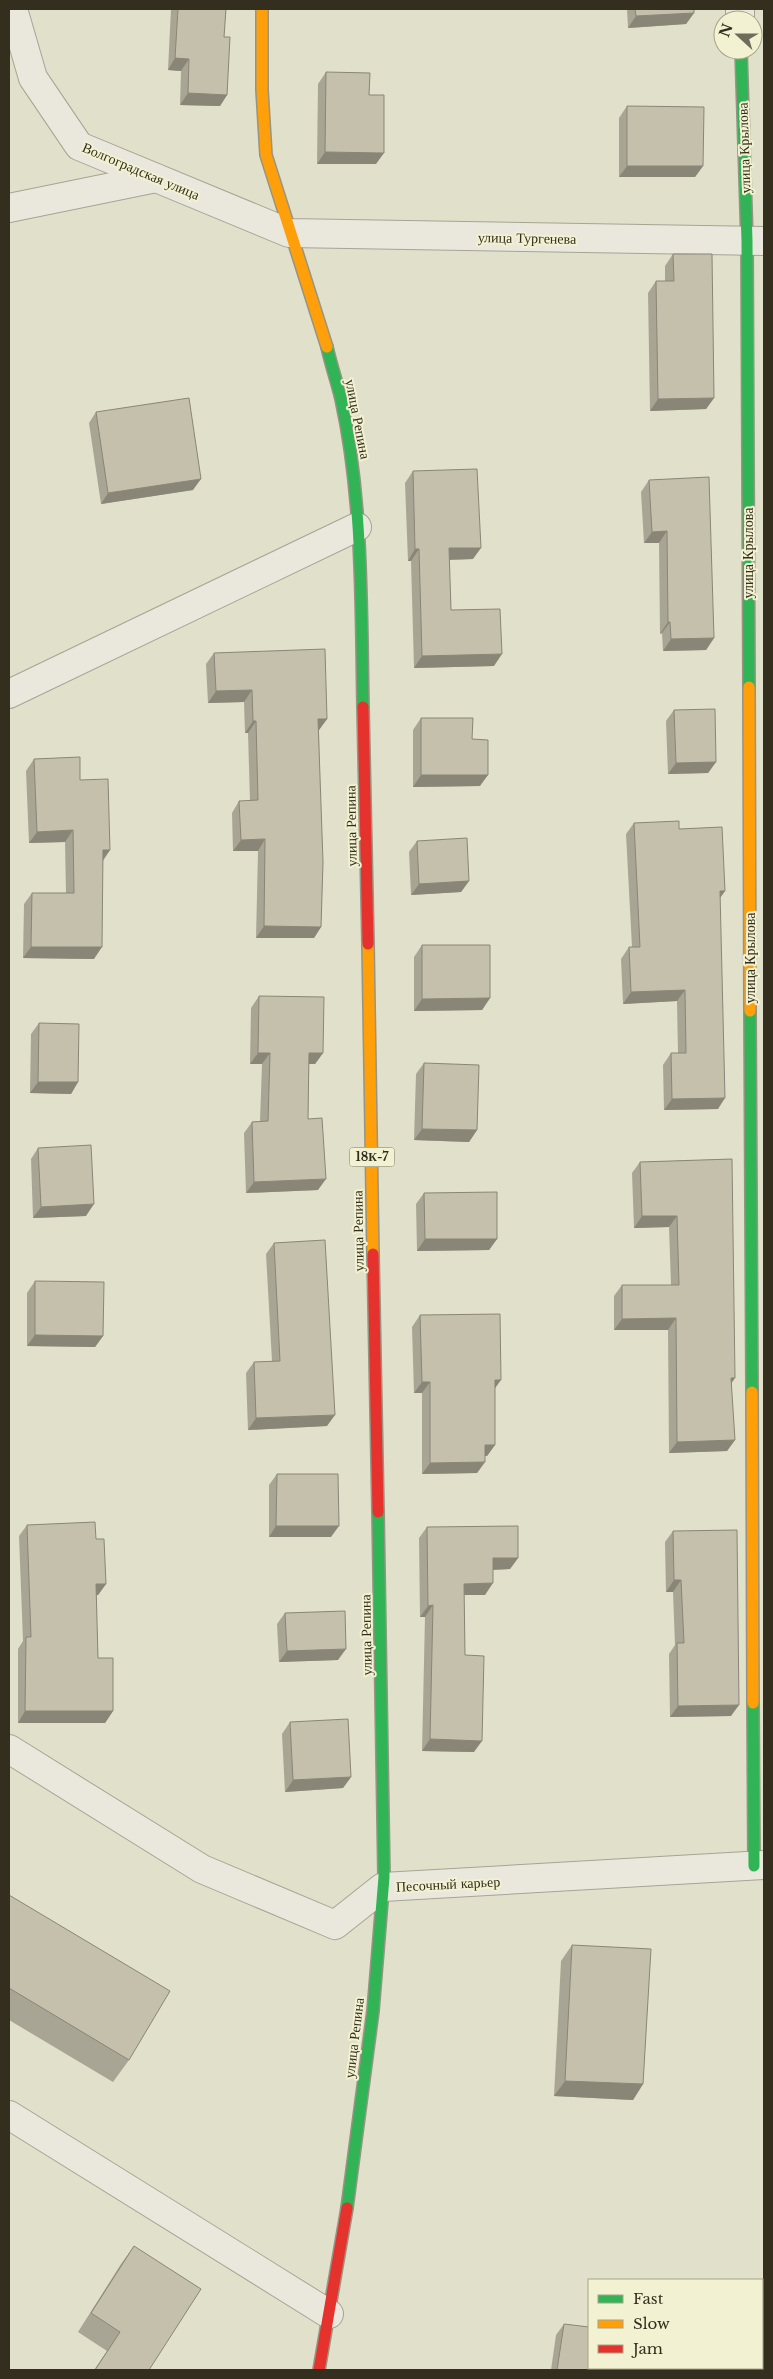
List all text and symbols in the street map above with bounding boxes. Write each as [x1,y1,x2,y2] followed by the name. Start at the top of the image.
[713,10,763,60] north arrow
[715,21,737,40] text: N
[733,101,755,194] street label: улица Крылова
[80,138,203,204] street label: Волгоградская улица
[478,228,577,248] street label: улица Тургенева
[341,377,375,461] street label: улица Репина
[739,507,757,598] street label: улица Крылова
[341,785,361,867] street label: улица Репина
[741,912,759,1003] street label: улица Крылова
[350,1148,394,1166] road number: 18К-7
[348,1190,368,1272] street label: улица Репина
[356,1594,376,1676] street label: улица Репина
[395,1872,501,1896] street label: Песочный карьер
[340,1996,368,2079] street label: улица Репина
[588,2279,763,2369] legend
[633,2289,664,2308] text: Fast
[633,2314,670,2333] text: Slow
[631,2339,663,2358] text: Jam

